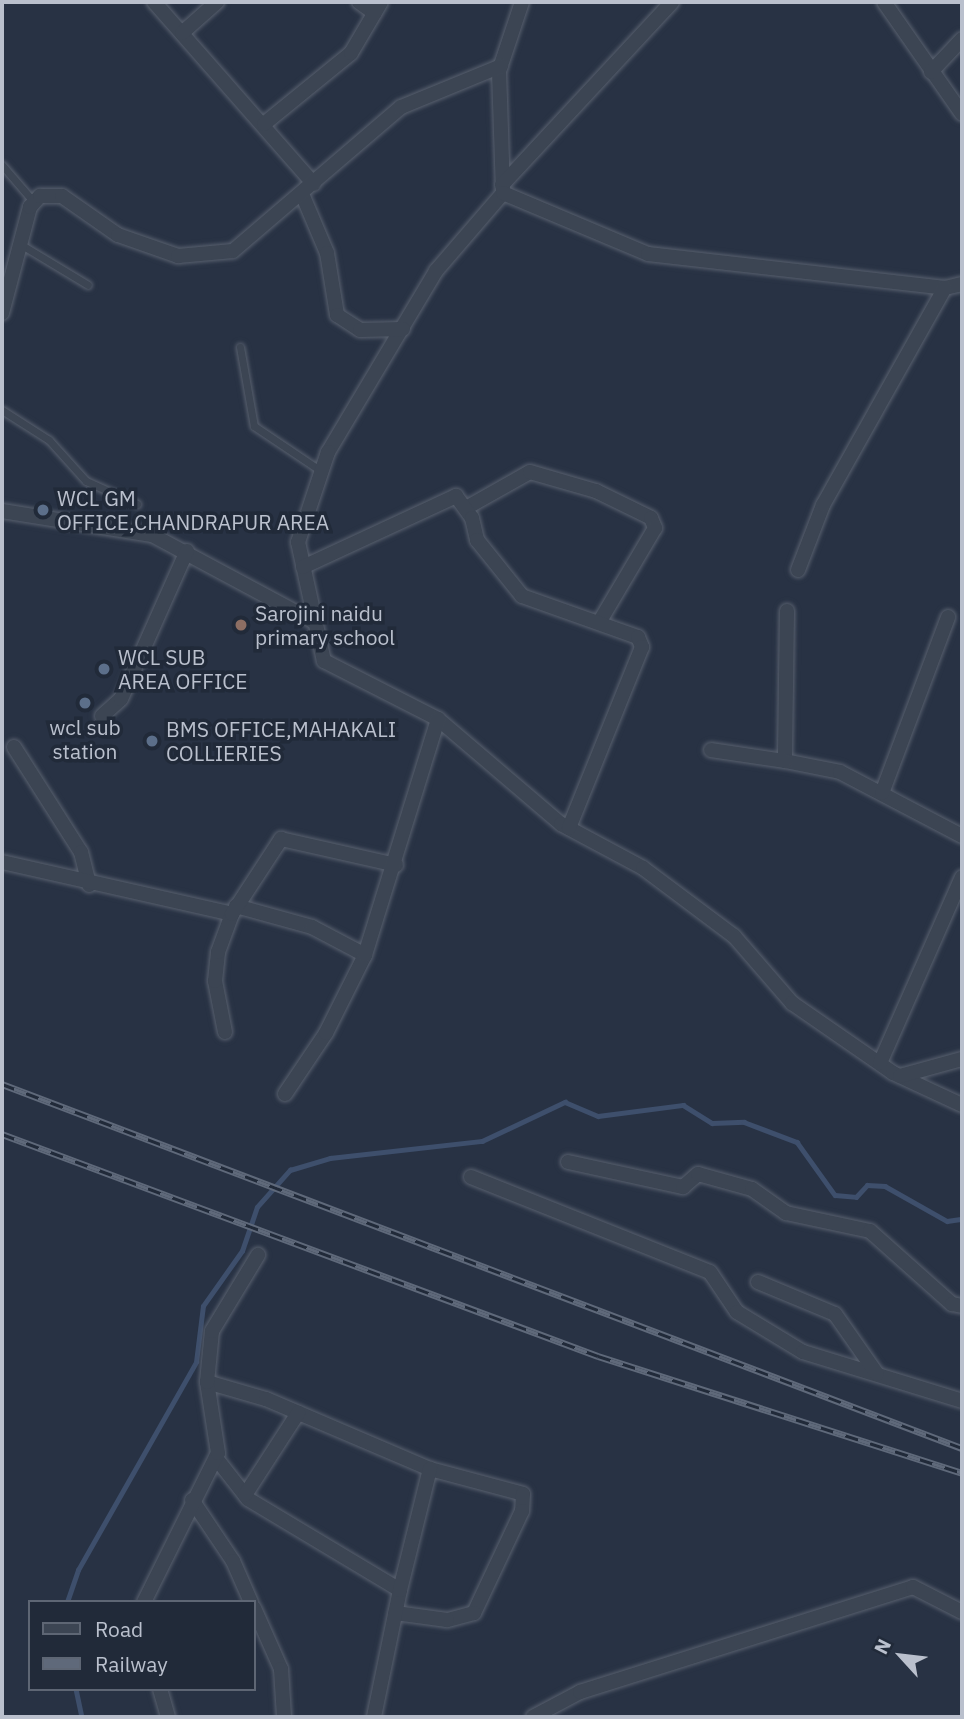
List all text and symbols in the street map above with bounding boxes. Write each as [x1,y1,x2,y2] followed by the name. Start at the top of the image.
[57,485,329,535] place label: WCL GM OFFICE,CHANDRAPUR AREA
[35,502,51,518] marker: WCL GM OFFICE,CHANDRAPUR AREA
[255,600,395,650] place label: Sarojini naidu primary school
[233,617,249,633] marker: Sarojini naidu primary school
[118,644,248,694] place label: WCL SUB AREA OFFICE
[96,661,112,677] marker: WCL SUB AREA OFFICE
[77,695,93,711] marker: wcl sub station
[49,714,121,764] place label: wcl sub station
[166,716,396,766] place label: BMS OFFICE,MAHAKALI COLLIERIES
[144,733,160,749] marker: BMS OFFICE,MAHAKALI COLLIERIES
[28,1600,256,1691] legend
[95,1615,143,1643] text: Road
[866,1621,936,1691] north arrow
[868,1635,896,1658] text: N
[95,1650,168,1678] text: Railway

